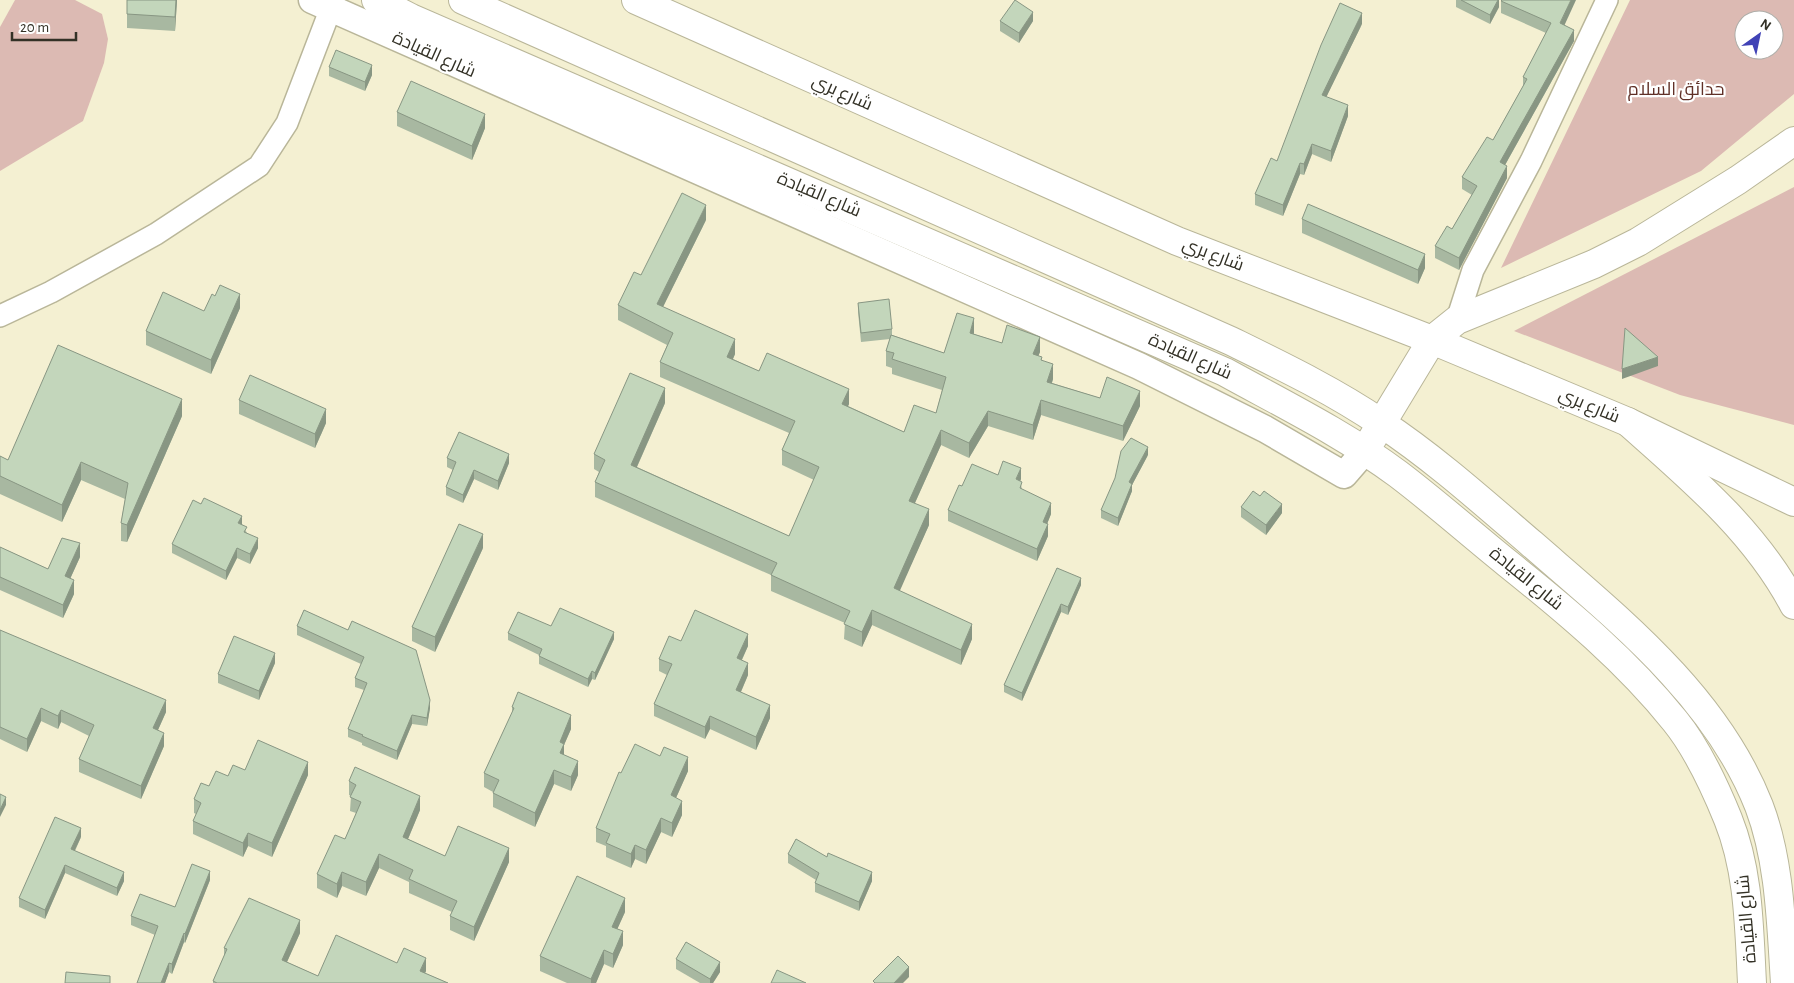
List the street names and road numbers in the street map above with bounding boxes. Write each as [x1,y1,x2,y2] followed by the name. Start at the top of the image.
[389,28,479,83] street label: شارع القيادة
[807,71,875,118] street label: شارع بري
[774,168,864,223] street label: شارع القيادة
[1178,234,1247,279] street label: شارع بري
[1145,330,1235,385] street label: شارع القيادة
[1554,384,1622,431] street label: شارع بري
[1485,543,1567,616] street label: شارع القيادة
[1733,874,1762,964] street label: شارع القيادة

